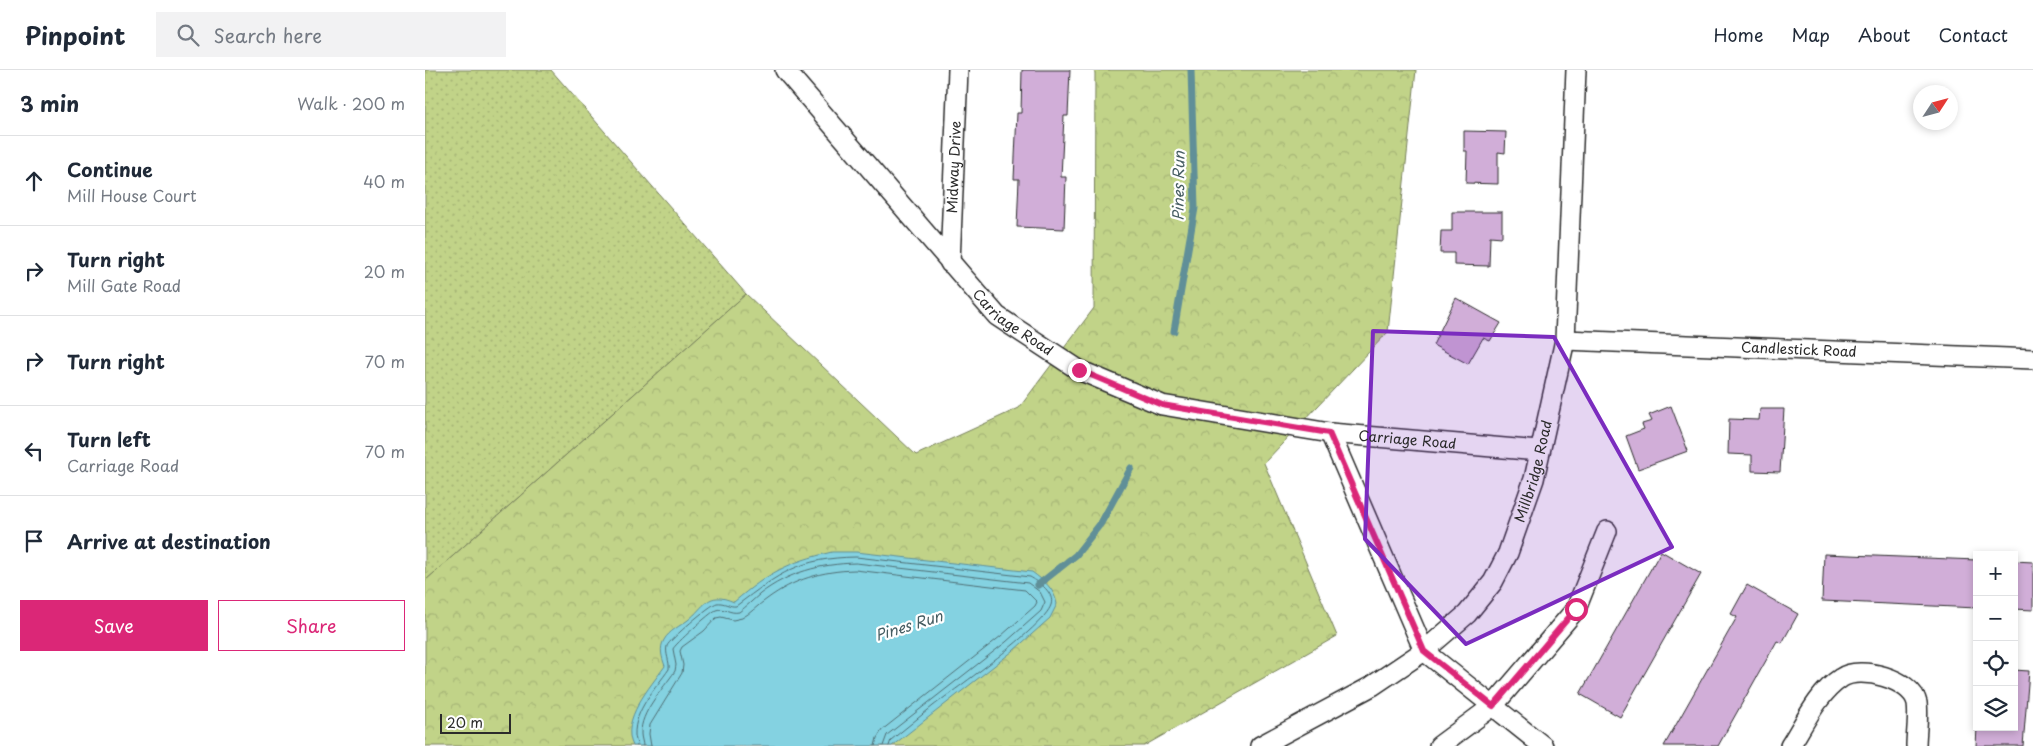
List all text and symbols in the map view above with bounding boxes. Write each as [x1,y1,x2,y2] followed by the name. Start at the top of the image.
[156,12,506,57] search box
[25,17,126,53] text: Pinpoint
[174,21,202,49] icon: search
[214,21,322,49] text: Search here
[1713,21,1763,48] text: Home
[1791,21,1830,48] text: Map
[1858,21,1910,48] text: About
[1938,21,2008,48] text: Contact
[1913,85,1958,130] north arrow
[20,87,79,119] text: 3 min
[297,91,405,115] text: Walk · 200 m
[941,120,966,214] street label: Midway Drive
[1165,150,1190,221] water label: Pines Run
[67,155,153,183] text: Continue
[20,167,48,195] icon: ahead
[363,169,405,193] text: 40 m
[67,183,197,207] text: Mill House Court
[67,245,165,273] text: Turn right
[20,257,48,285] icon: right
[364,259,405,283] text: 20 m
[67,273,181,297] text: Mill Gate Road
[968,284,1058,360] street label: Carriage Road
[1740,336,1857,362] street label: Candlestick Road
[20,347,48,375] icon: right
[67,347,165,375] text: Turn right
[365,349,405,373] text: 70 m
[1068,359,1091,382] route end
[1509,418,1557,525] street label: Millbridge Road
[1358,424,1457,454] street label: Carriage Road
[67,425,151,453] text: Turn left
[20,437,48,465] icon: left
[365,439,405,463] text: 70 m
[67,453,179,477] text: Carriage Road
[20,527,48,555] icon: arrive
[67,527,271,555] text: Arrive at destination
[1973,551,2018,731] map controls
[1973,551,2018,596] button: +
[1973,596,2018,641] button: −
[1565,598,1588,621] route start
[20,600,208,651] button: Save
[218,600,405,651] button: Share
[872,603,946,646] water label: Pines Run
[1973,641,2018,686] button: locate
[1973,686,2018,731] button: layers
[440,711,511,734] scale bar
[447,712,483,733] text: 20 m

